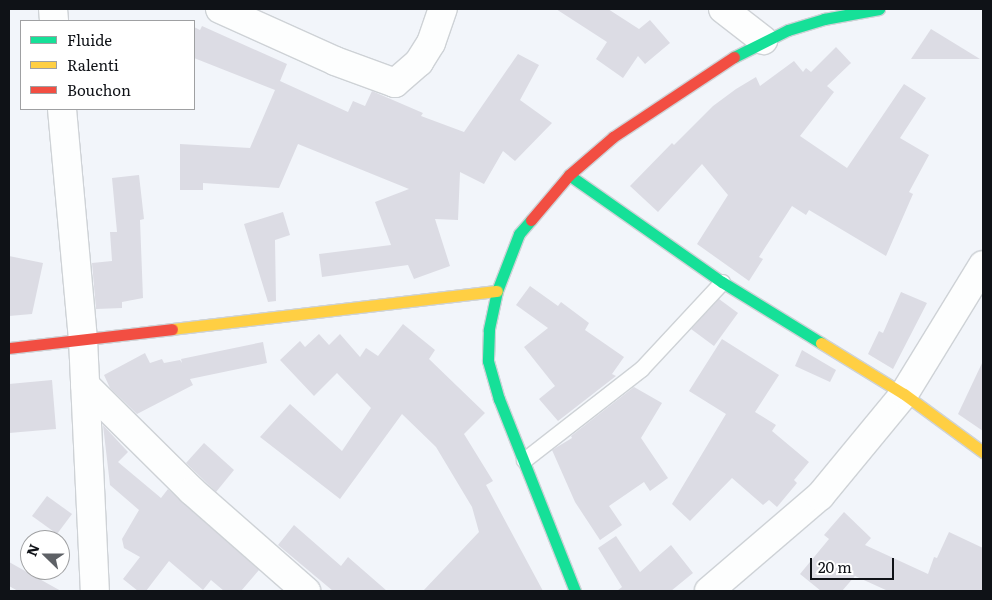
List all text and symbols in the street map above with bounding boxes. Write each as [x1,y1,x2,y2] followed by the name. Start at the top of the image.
[20,20,195,110] legend
[67,28,112,51] text: Fluide
[67,53,119,76] text: Ralenti
[67,78,131,101] text: Bouchon
[20,530,70,580] north arrow
[21,541,43,559] text: N
[812,548,896,580] scale bar
[818,555,852,578] text: 20 m

